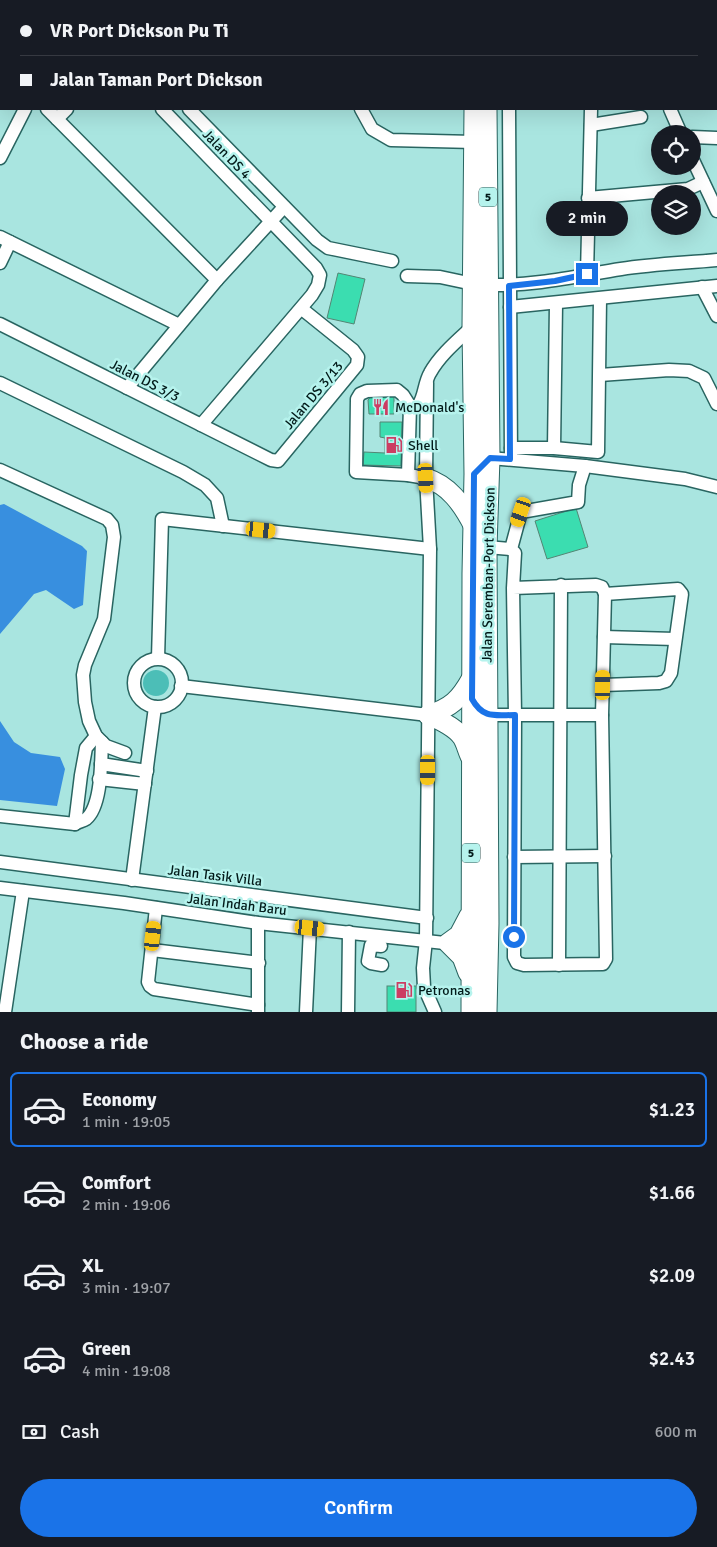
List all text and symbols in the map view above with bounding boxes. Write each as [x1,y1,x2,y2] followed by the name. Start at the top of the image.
[50,19,229,43] text: VR Port Dickson Pu Ti
[50,68,263,92] text: Jalan Taman Port Dickson
[651,125,701,235] map controls
[651,125,701,175] button: locate
[199,126,255,183] street label: Jalan DS 4
[651,185,701,235] button: layers
[479,188,497,206] road number: 5
[546,202,628,236] callout: 2 min
[568,208,606,228] text: 2 min
[576,263,598,285] route end
[107,356,182,405] street label: Jalan DS 3/3
[280,358,347,433] street label: Jalan DS 3/13
[371,397,391,417] restaurant icon: McDonald's
[395,399,464,416] place label: McDonald's
[384,435,404,455] fuel station icon: Shell
[408,437,438,454] place label: Shell
[417,463,434,493] car
[478,487,499,663] street label: Jalan Seremban-Port Dickson
[509,495,532,529] car
[245,521,276,539] car
[595,670,610,700] car
[420,755,435,785] car
[462,844,480,862] road number: 5
[167,861,263,890] street label: Jalan Tasik Villa
[186,890,288,919] street label: Jalan Indah Baru
[294,919,325,937] car
[143,920,162,952] car
[503,926,525,948] route start
[394,980,414,1000] fuel station icon: Petronas
[418,982,471,999] place label: Petronas
[20,1028,148,1055] text: Choose a ride
[22,1087,67,1132] icon: car
[82,1088,156,1112] text: Economy
[649,1098,695,1122] text: $1.23
[82,1112,171,1132] text: 1 min · 19:05
[22,1170,67,1215] icon: car
[82,1171,151,1195] text: Comfort
[649,1181,695,1205] text: $1.66
[82,1195,171,1215] text: 2 min · 19:06
[22,1253,67,1298] icon: car
[82,1254,104,1278] text: XL
[649,1264,695,1288] text: $2.09
[82,1278,171,1298] text: 3 min · 19:07
[22,1336,67,1381] icon: car
[82,1337,131,1361] text: Green
[649,1347,695,1371] text: $2.43
[82,1361,171,1381] text: 4 min · 19:08
[20,1418,48,1446] icon: cash
[60,1420,100,1444] text: Cash
[655,1422,697,1442] text: 600 m
[20,1479,697,1537] button: Confirm

